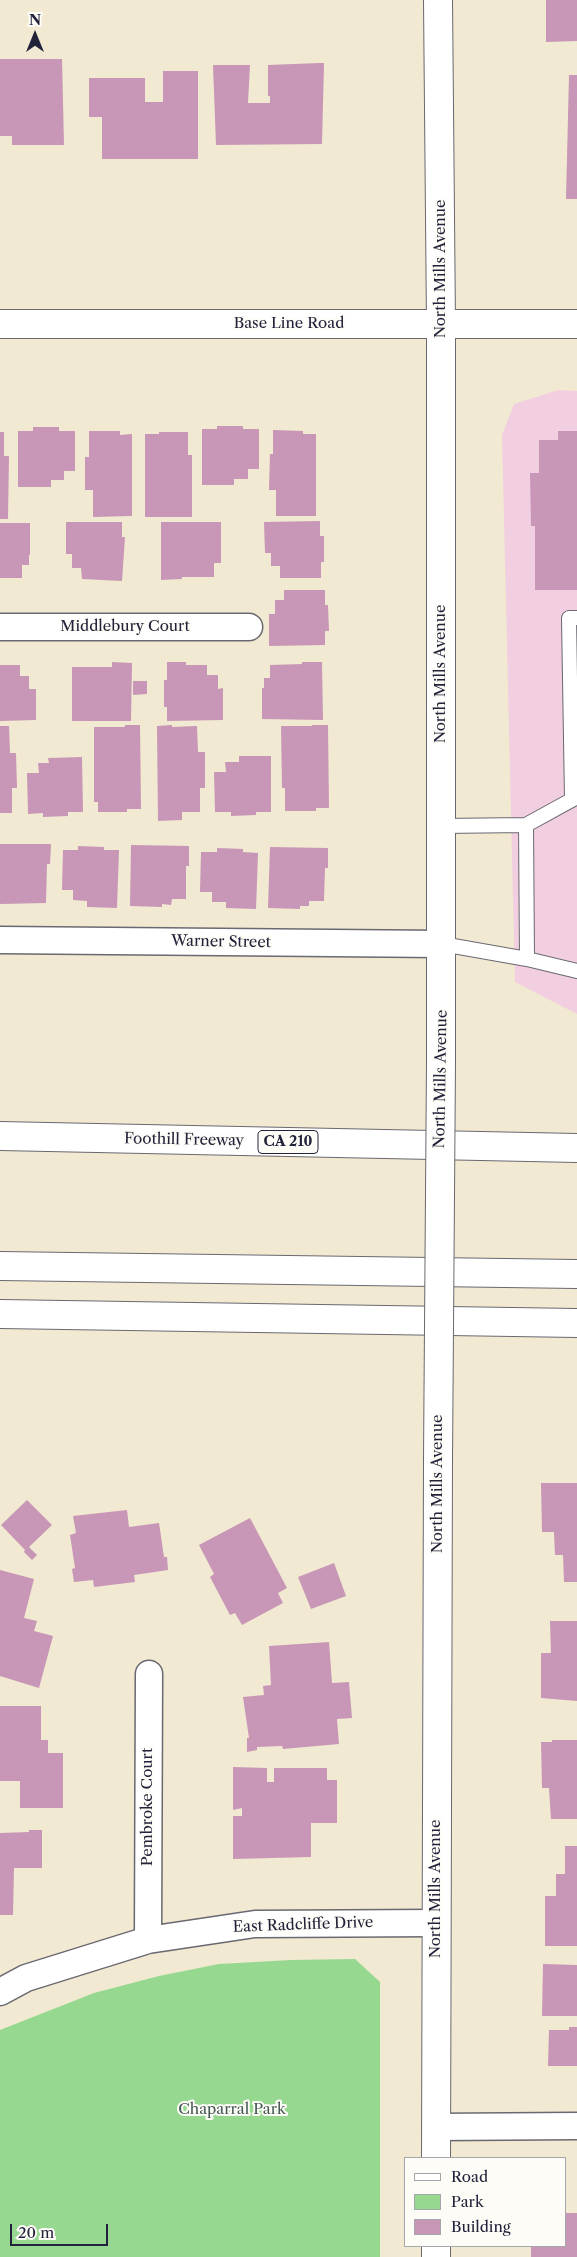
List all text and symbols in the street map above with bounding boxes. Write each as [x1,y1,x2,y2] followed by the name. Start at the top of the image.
[10,10,60,60] north arrow
[29,11,41,29] text: N
[432,200,450,338] street label: North Mills Avenue
[234,315,344,333] street label: Base Line Road
[432,605,450,743] street label: North Mills Avenue
[60,618,190,636] street label: Middlebury Court
[171,932,271,952] street label: Warner Street
[431,1010,451,1148] street label: North Mills Avenue
[124,1130,244,1150] street label: Foothill Freeway
[258,1130,318,1154] road number: CA 210
[429,1415,447,1553] street label: North Mills Avenue
[139,1748,157,1866] street label: Pembroke Court
[427,1820,445,1958] street label: North Mills Avenue
[233,1914,373,1936] street label: East Radcliffe Drive
[178,2101,286,2119] park label: Chaparral Park
[404,2157,567,2247] legend
[451,2167,488,2186] text: Road
[451,2192,484,2211] text: Park
[12,2214,110,2246] scale bar
[451,2217,511,2236] text: Building
[18,2223,54,2242] text: 20 m

